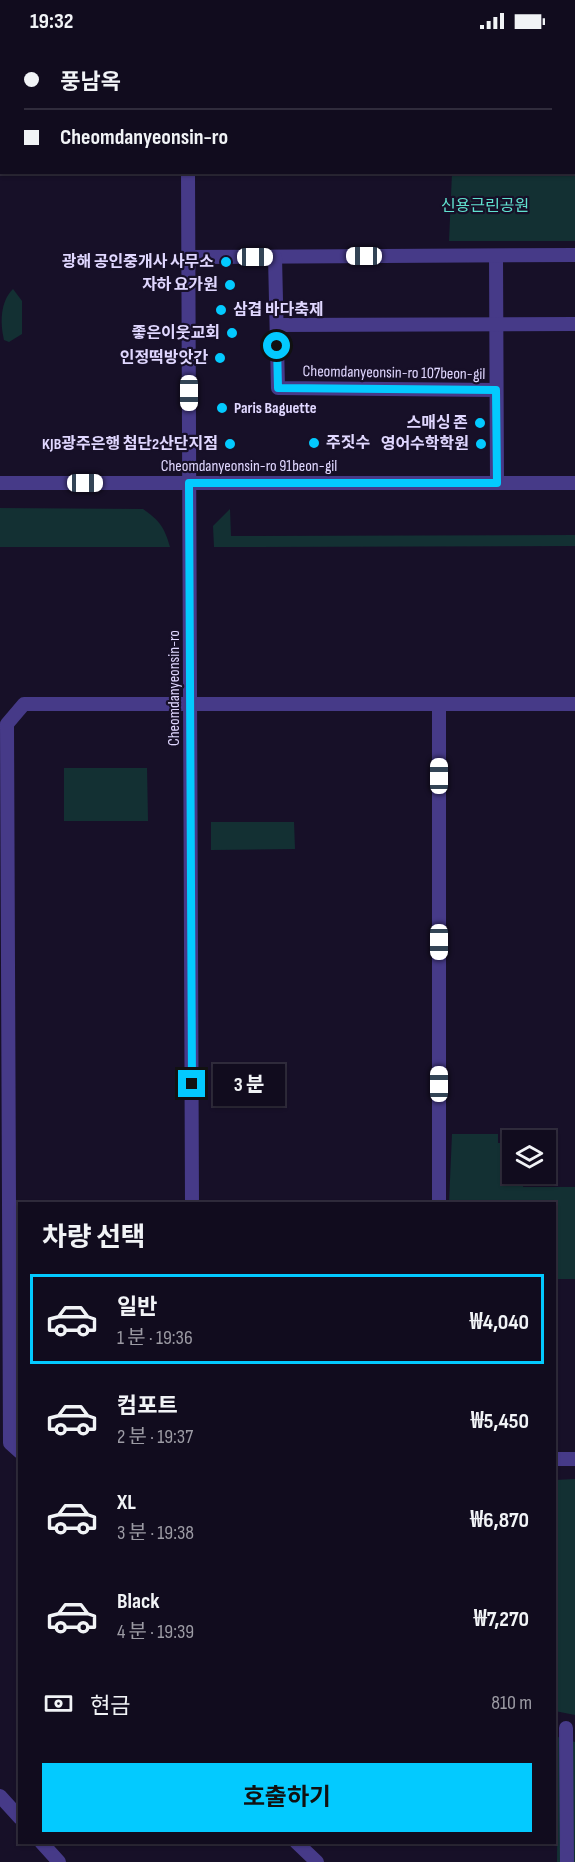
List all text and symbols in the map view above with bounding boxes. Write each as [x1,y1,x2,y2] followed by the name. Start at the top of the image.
[30,8,73,35] text: 19:32
[60,69,121,96] text: 풍남옥
[60,124,228,151] text: Cheomdanyeonsin-ro
[441,197,529,216] park label: 신용근린공원
[346,247,382,265] car
[237,248,273,266] car
[62,253,214,272] place label: 광해 공인중개사 사무소
[219,255,233,269] marker: 광해 공인중개사 사무소
[142,276,218,295] place label: 자하 요가원
[223,278,237,292] marker: 자하 요가원
[233,301,324,320] place label: 삼겹 바다축제
[214,303,228,317] marker: 삼겹 바다축제
[132,324,220,343] place label: 좋은이웃교회
[225,326,239,340] marker: 좋은이웃교회
[263,332,290,359] route start
[120,349,208,368] place label: 인정떡방앗간
[213,351,227,365] marker: 인정떡방앗간
[302,362,486,384] street label: Cheomdanyeonsin-ro 107beon-gil
[180,375,198,411] car
[234,399,317,418] place label: Paris Baguette
[215,401,229,415] marker: Paris Baguette
[407,414,468,433] place label: 스매싱 존
[473,416,487,430] marker: 스매싱 존
[326,434,370,453] place label: 주짓수
[381,434,469,454] place label: 영어수학학원
[42,435,218,454] place label: KJB광주은행 첨단2산단지점
[307,436,321,450] marker: 주짓수
[223,437,237,451] marker: KJB광주은행 첨단2산단지점
[474,437,488,451] marker: 영어수학학원
[161,457,337,476] street label: Cheomdanyeonsin-ro 91beon-gil
[67,474,103,492] car
[165,630,184,746] street label: Cheomdanyeonsin-ro
[430,758,448,794] car
[430,924,448,960] car
[213,1063,285,1105] callout: 3 분
[430,1066,448,1102] car
[178,1070,205,1097] route end
[234,1073,264,1097] text: 3 분
[502,1130,556,1184] map controls
[502,1130,556,1184] button: layers
[42,1222,146,1254] text: 차량 선택
[45,1292,99,1346] icon: car
[117,1294,157,1321] text: 일반
[470,1309,529,1336] text: ₩4,040
[117,1326,193,1350] text: 1 분 · 19:36
[45,1391,99,1445] icon: car
[117,1393,178,1420] text: 컴포트
[471,1408,529,1435] text: ₩5,450
[117,1425,193,1449] text: 2 분 · 19:37
[117,1489,136,1516] text: XL
[45,1490,99,1544] icon: car
[470,1507,529,1534] text: ₩6,870
[117,1521,194,1545] text: 3 분 · 19:38
[117,1588,159,1615] text: Black
[45,1589,99,1643] icon: car
[474,1606,529,1633] text: ₩7,270
[117,1620,194,1644] text: 4 분 · 19:39
[42,1687,75,1720] icon: cash
[491,1691,532,1715] text: 810 m
[90,1693,130,1720] text: 현금
[42,1763,532,1832] button: 호출하기

